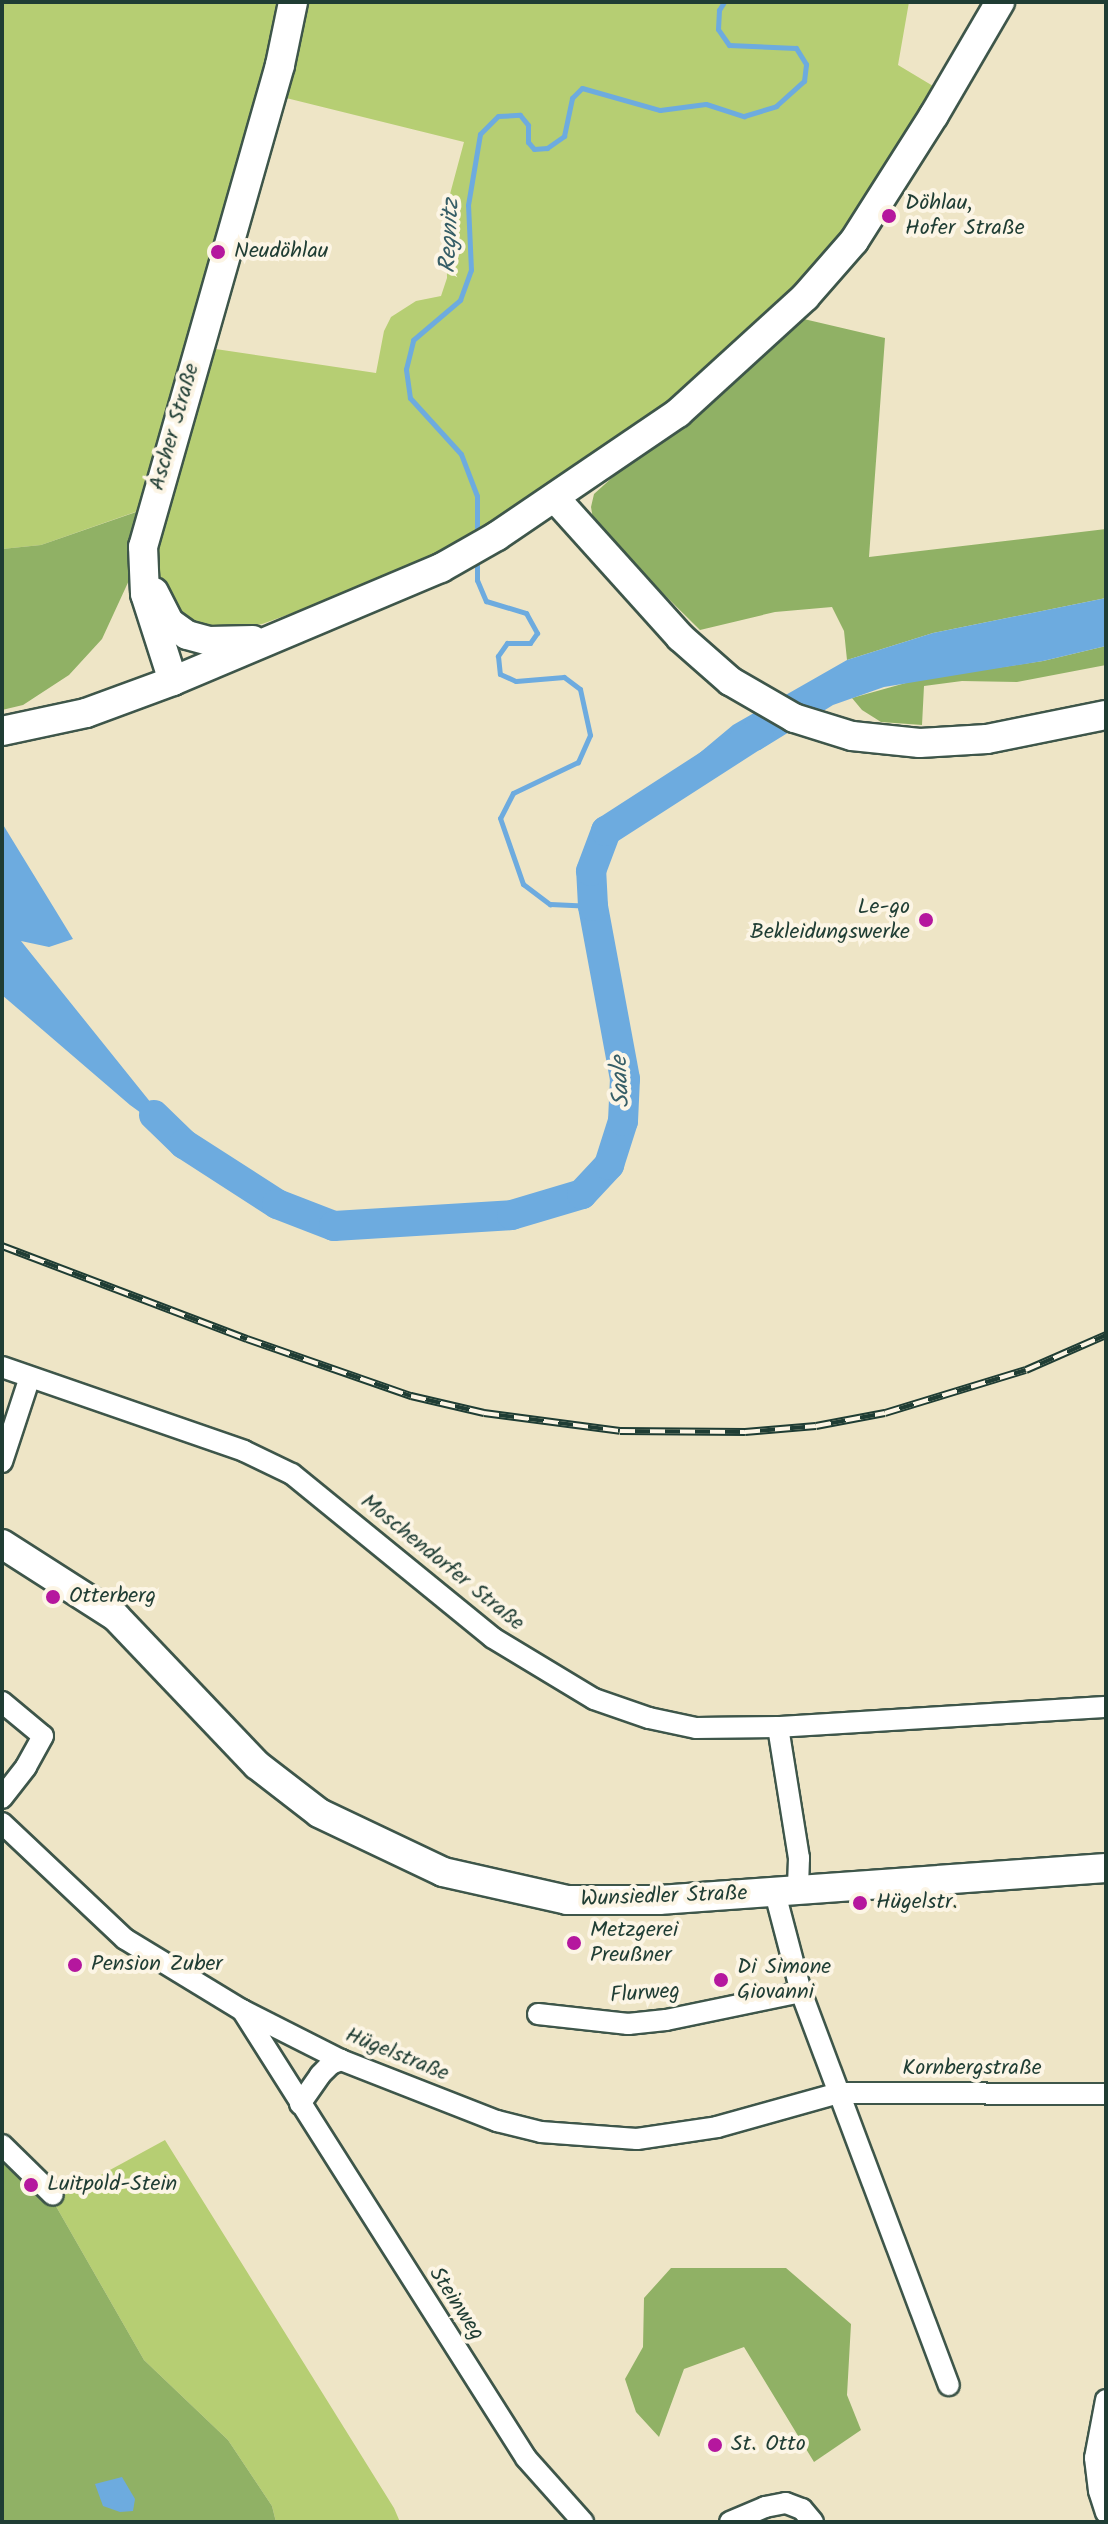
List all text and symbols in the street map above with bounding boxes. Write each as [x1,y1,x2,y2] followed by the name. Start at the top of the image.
[905,190,1025,242] place label: Döhlau, Hofer Straße
[434,198,466,274] water label: Regnitz
[880,207,898,225] marker: Döhlau, Hofer Straße
[234,239,328,265] place label: Neudöhlau
[209,243,227,261] marker: Neudöhlau
[144,360,206,494] street label: Ascher Straße
[750,894,910,946] place label: Le-go Bekleidungswerke
[917,911,935,929] marker: Le-go Bekleidungswerke
[605,1055,637,1109] water label: Saale
[355,1489,529,1637] street label: Moschendorfer Straße
[69,1584,156,1610] place label: Otterberg
[44,1588,62,1606] marker: Otterberg
[580,1881,748,1913] street label: Wunsiedler Straße
[876,1890,957,1916] place label: Hügelstr.
[851,1894,869,1912] marker: Hügelstr.
[590,1917,678,1968] place label: Metzgerei Preußner
[565,1934,583,1952] marker: Metzgerei Preußner
[91,1952,223,1978] place label: Pension Zuber
[737,1954,831,2006] place label: Di Simone Giovanni
[66,1956,84,1974] marker: Pension Zuber
[712,1971,730,1989] marker: Di Simone Giovanni
[609,1978,681,2010] street label: Flurweg
[341,2022,453,2088] street label: Hügelstraße
[902,2056,1042,2082] street label: Kornbergstraße
[47,2172,177,2198] place label: Luitpold-Stein
[22,2176,40,2194] marker: Luitpold-Stein
[423,2262,489,2346] street label: Steinweg
[731,2432,806,2458] place label: St. Otto
[706,2436,724,2454] marker: St. Otto

